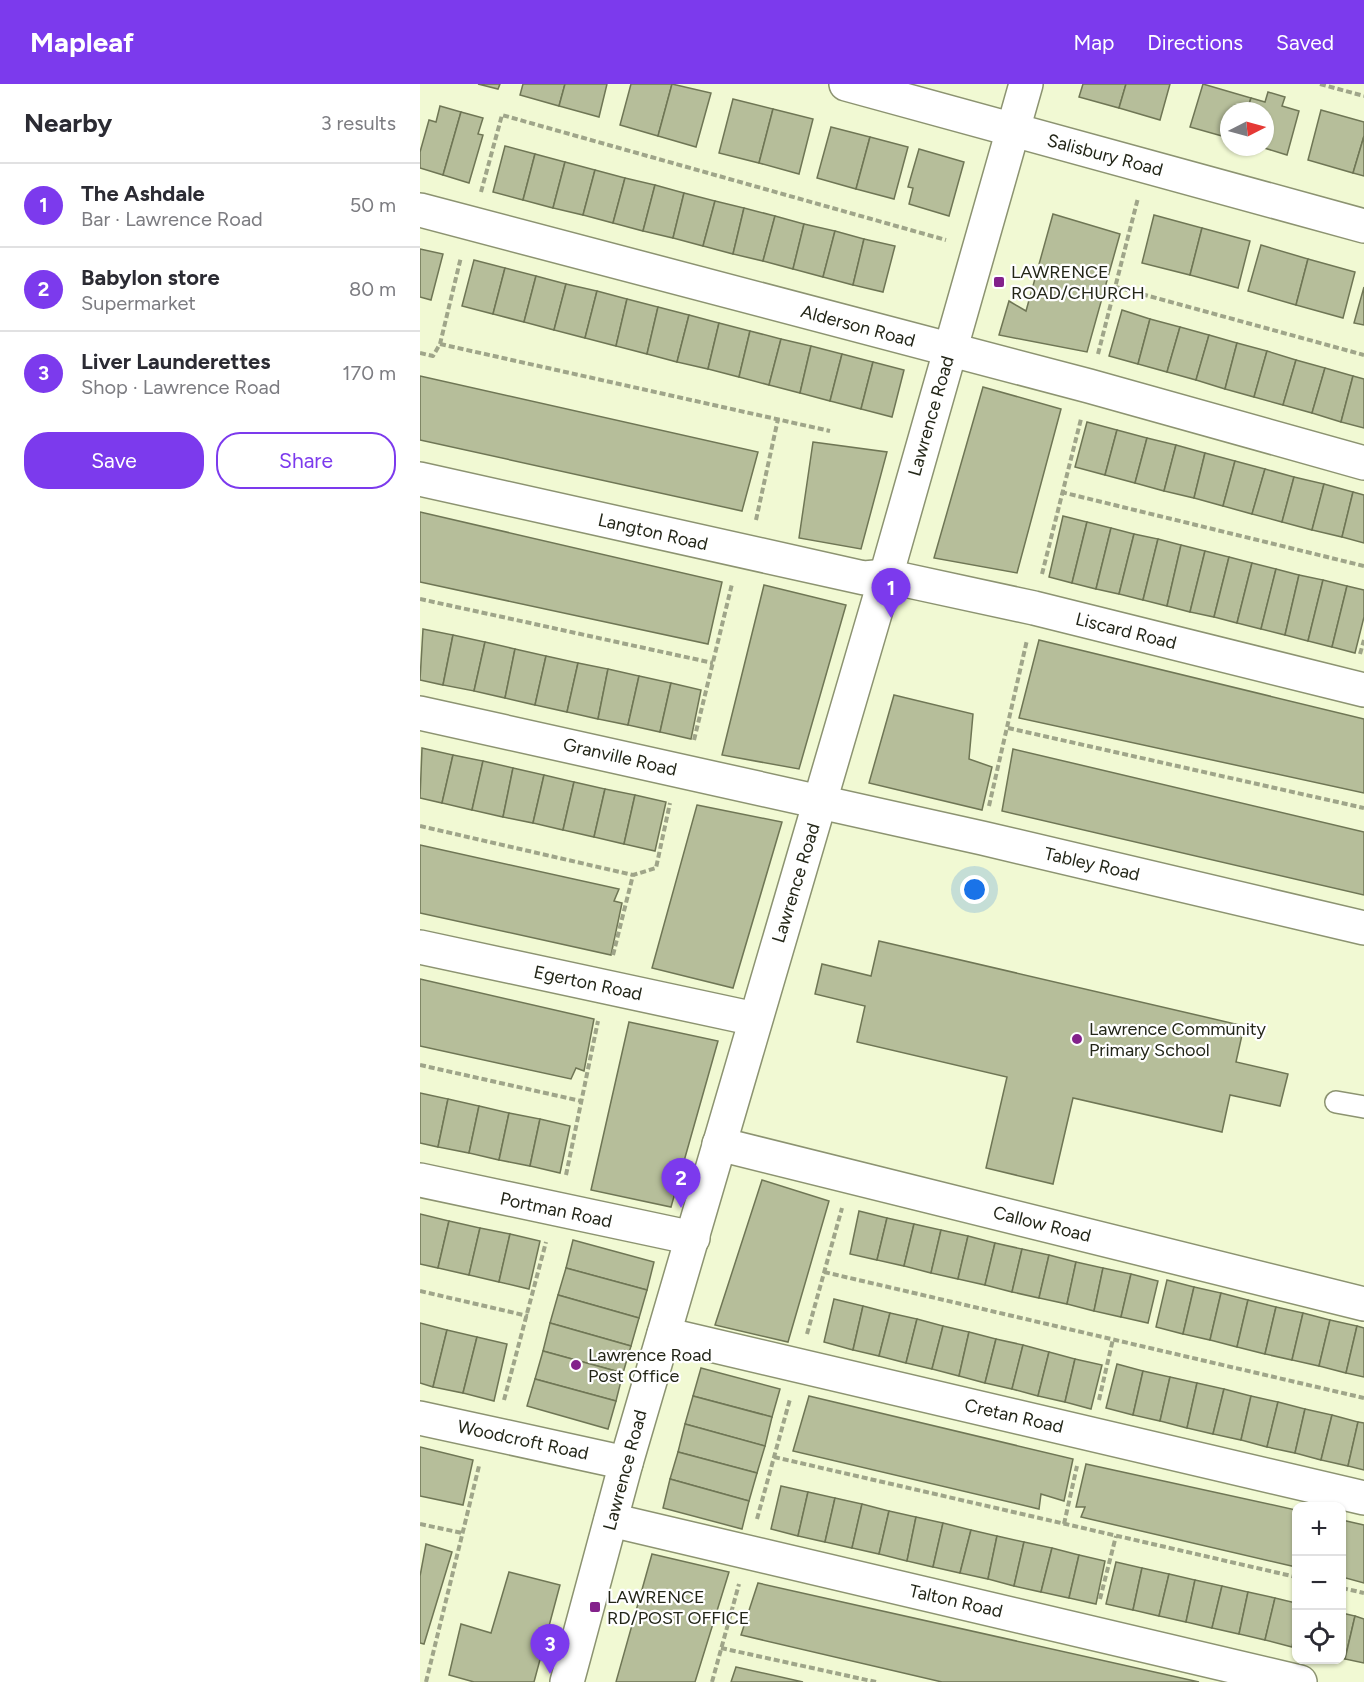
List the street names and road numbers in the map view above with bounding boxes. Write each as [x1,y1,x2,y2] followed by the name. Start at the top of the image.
[1045,129,1165,181] street label: Salisbury Road
[798,300,918,352] street label: Alderson Road
[903,353,959,479] street label: Lawrence Road
[596,509,710,555] street label: Langton Road
[1073,608,1179,654] street label: Liscard Road
[561,733,679,781] street label: Granville Road
[767,821,825,945] street label: Lawrence Road
[1042,842,1142,886] street label: Tabley Road
[532,961,644,1005] street label: Egerton Road
[498,1187,614,1233] street label: Portman Road
[991,1201,1093,1247] street label: Callow Road
[962,1394,1066,1438] street label: Cretan Road
[598,1407,652,1533] street label: Lawrence Road
[455,1415,591,1465] street label: Woodcroft Road
[907,1580,1005,1622] street label: Talton Road

